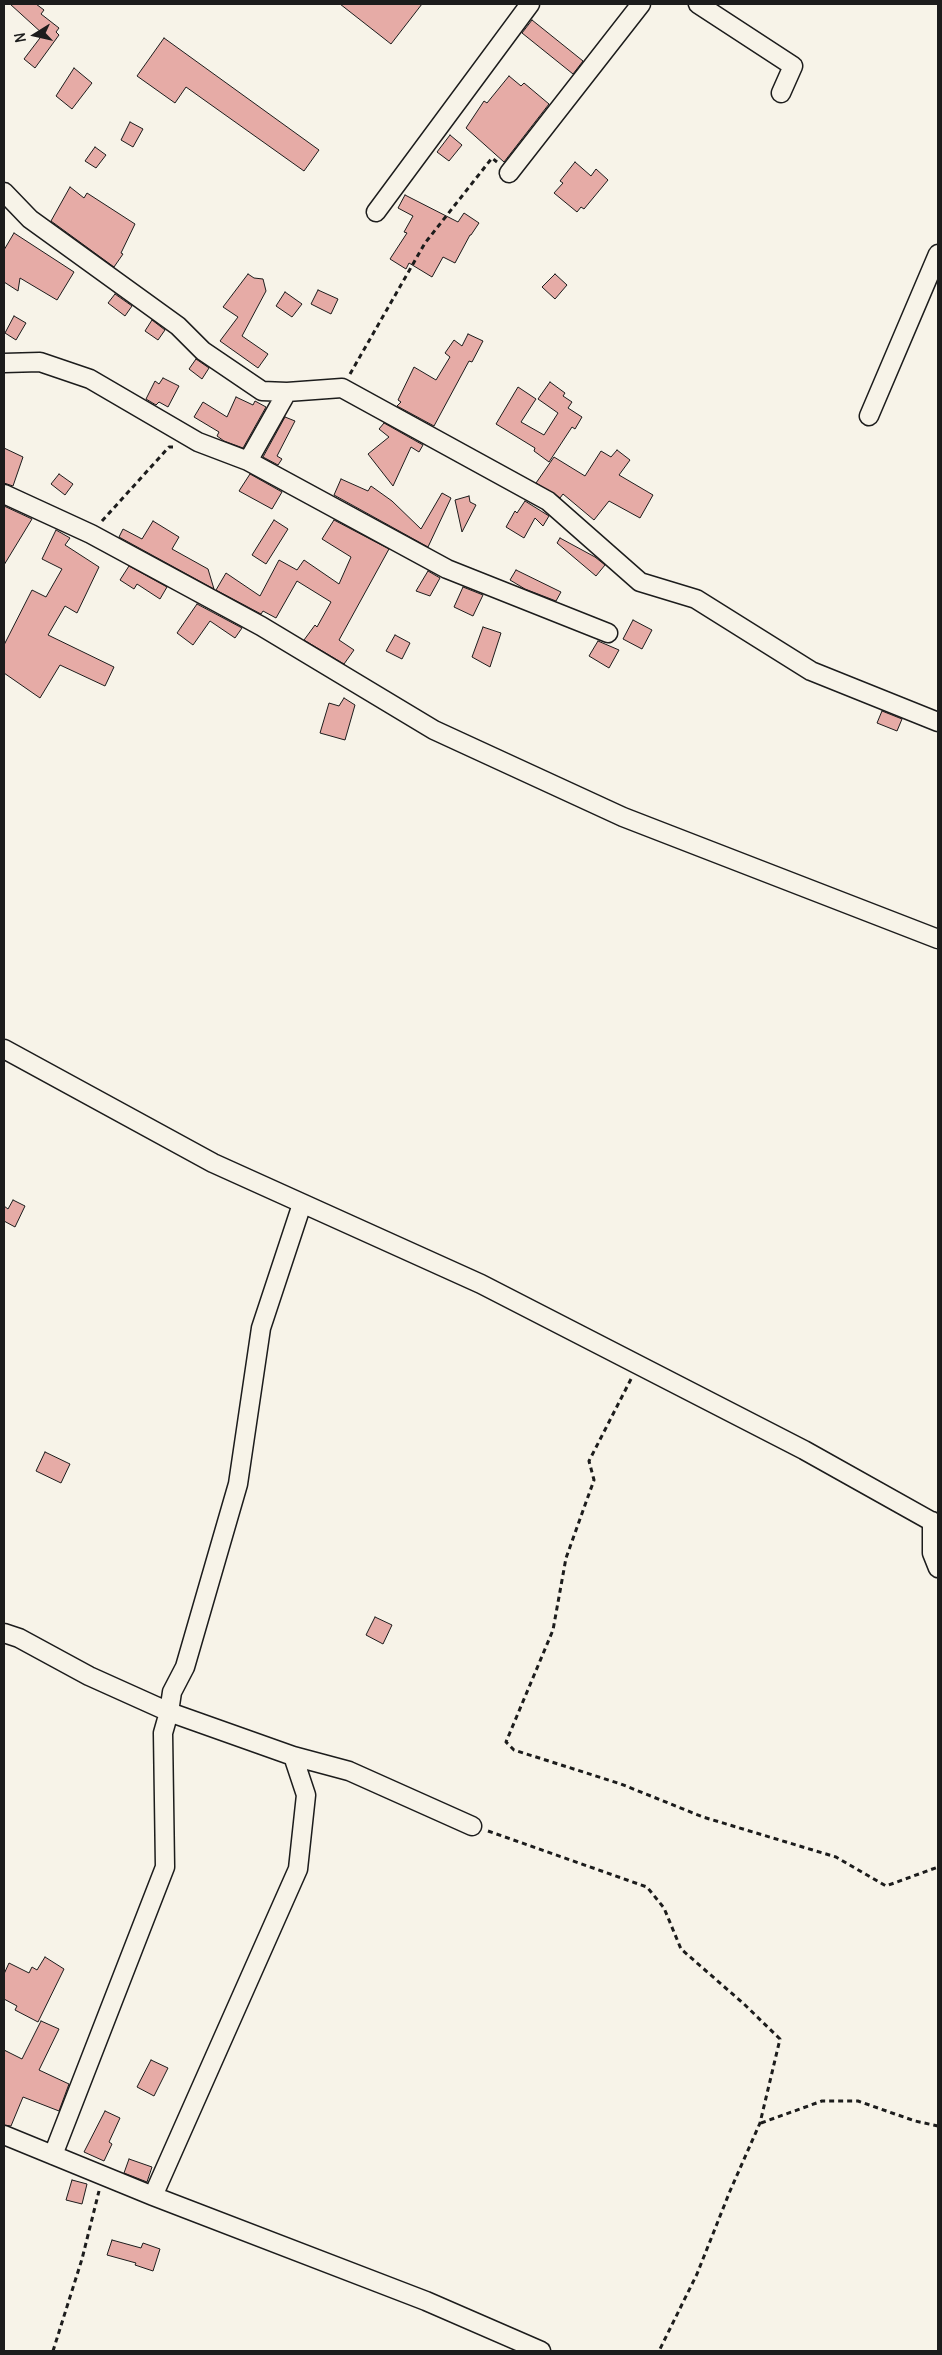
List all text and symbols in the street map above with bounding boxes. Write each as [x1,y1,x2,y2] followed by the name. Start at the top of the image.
[10,10,60,60] north arrow
[11,31,30,44] text: N

